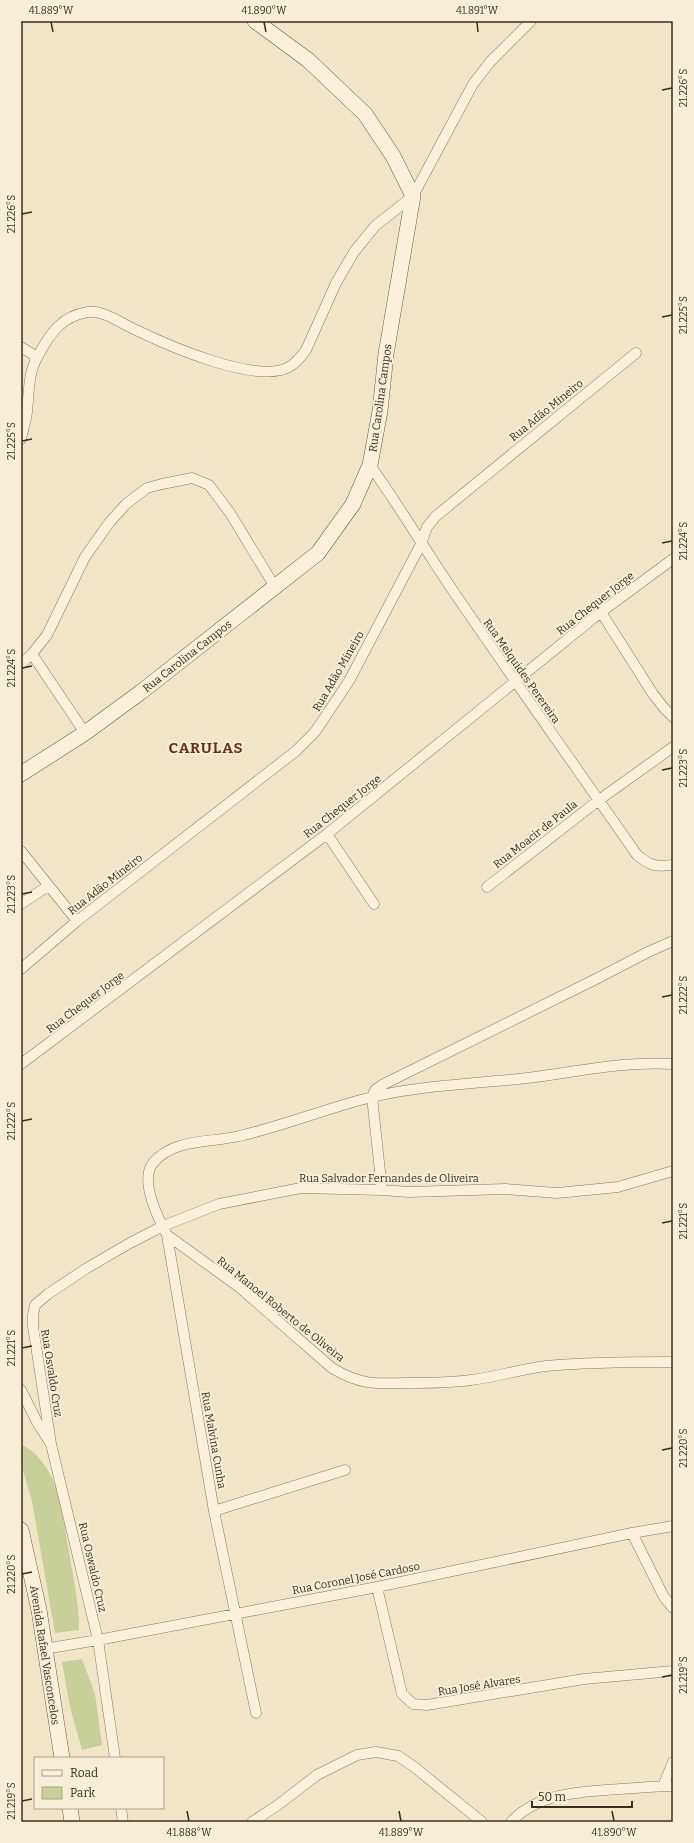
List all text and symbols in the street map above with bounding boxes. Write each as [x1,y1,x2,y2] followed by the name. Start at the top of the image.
[29,5,74,17] text: 41.889°W
[242,5,287,17] text: 41.890°W
[456,5,499,17] text: 41.891°W
[678,69,690,107] text: 21.226°S
[6,195,18,233] text: 21.226°S
[678,296,690,334] text: 21.225°S
[366,343,395,453] street label: Rua Carolina Campos
[507,377,586,444] street label: Rua Adão Mineiro
[6,422,18,460] text: 21.225°S
[678,522,690,560] text: 21.224°S
[554,569,637,638] street label: Rua Chequer Jorge
[480,616,563,726] street label: Rua Melquides Perereira
[140,618,234,695] street label: Rua Carolina Campos
[310,629,367,714] street label: Rua Adão Mineiro
[6,649,18,687] text: 21.224°S
[168,739,244,757] district label: CARULAS
[678,749,690,787] text: 21.223°S
[301,772,384,841] street label: Rua Chequer Jorge
[491,798,580,871] street label: Rua Moacir de Paula
[66,851,145,917] street label: Rua Adão Mineiro
[6,875,18,913] text: 21.223°S
[44,969,127,1036] street label: Rua Chequer Jorge
[678,976,690,1014] text: 21.222°S
[6,1102,18,1140] text: 21.222°S
[299,1172,479,1185] street label: Rua Salvador Fernandes de Oliveira
[678,1203,690,1239] text: 21.221°S
[214,1254,347,1365] street label: Rua Manoel Roberto de Oliveira
[38,1328,65,1418] street label: Rua Osvaldo Cruz
[6,1330,18,1366] text: 21.221°S
[199,1391,228,1490] street label: Rua Malvina Cunha
[678,1428,690,1468] text: 21.220°S
[76,1521,109,1613] street label: Rua Oswaldo Cruz
[6,1554,18,1594] text: 21.220°S
[291,1560,421,1597] street label: Rua Coronel José Cardoso
[27,1585,62,1726] street label: Avenida Rafael Vasconcelos
[678,1656,690,1694] text: 21.219°S
[437,1673,521,1698] street label: Rua José Alvares
[34,1757,164,1809] legend
[70,1766,98,1780] text: Road
[6,1782,18,1820] text: 21.219°S
[532,1783,632,1809] scale bar
[70,1786,96,1800] text: Park
[538,1790,567,1804] text: 50 m
[167,1827,212,1839] text: 41.888°W
[379,1827,424,1839] text: 41.889°W
[592,1827,637,1839] text: 41.890°W

